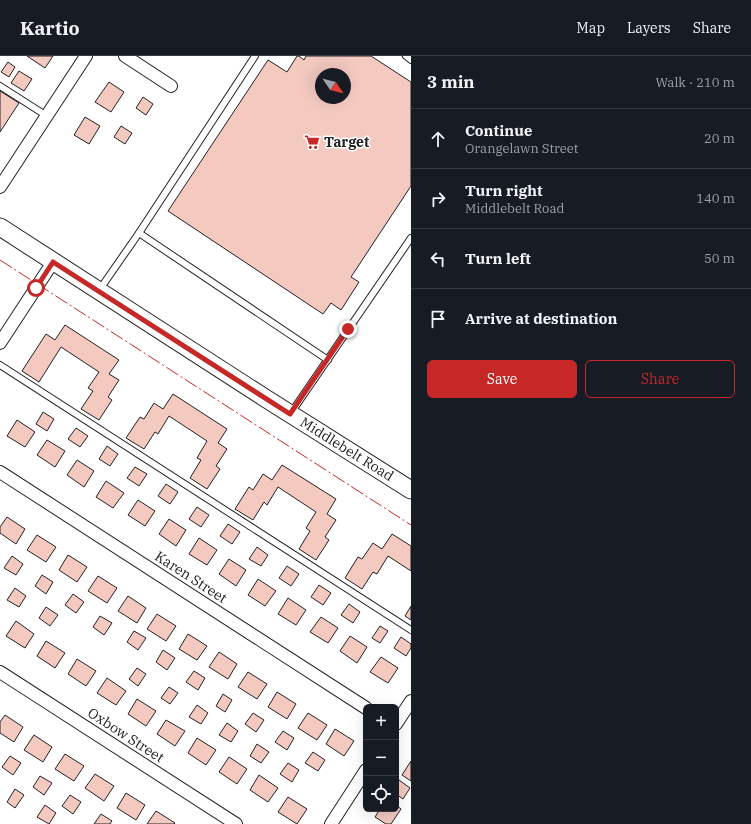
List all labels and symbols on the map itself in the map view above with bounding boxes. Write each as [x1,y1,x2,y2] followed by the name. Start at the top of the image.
[315,68,351,104] north arrow
[303,133,321,151] supermarket icon: Target
[324,133,369,151] place label: Target
[27,279,45,297] route start
[339,320,357,338] route end
[297,413,398,485] street label: Middlebelt Road
[151,547,231,607] street label: Karen Street
[84,704,168,766] street label: Oxbow Street

